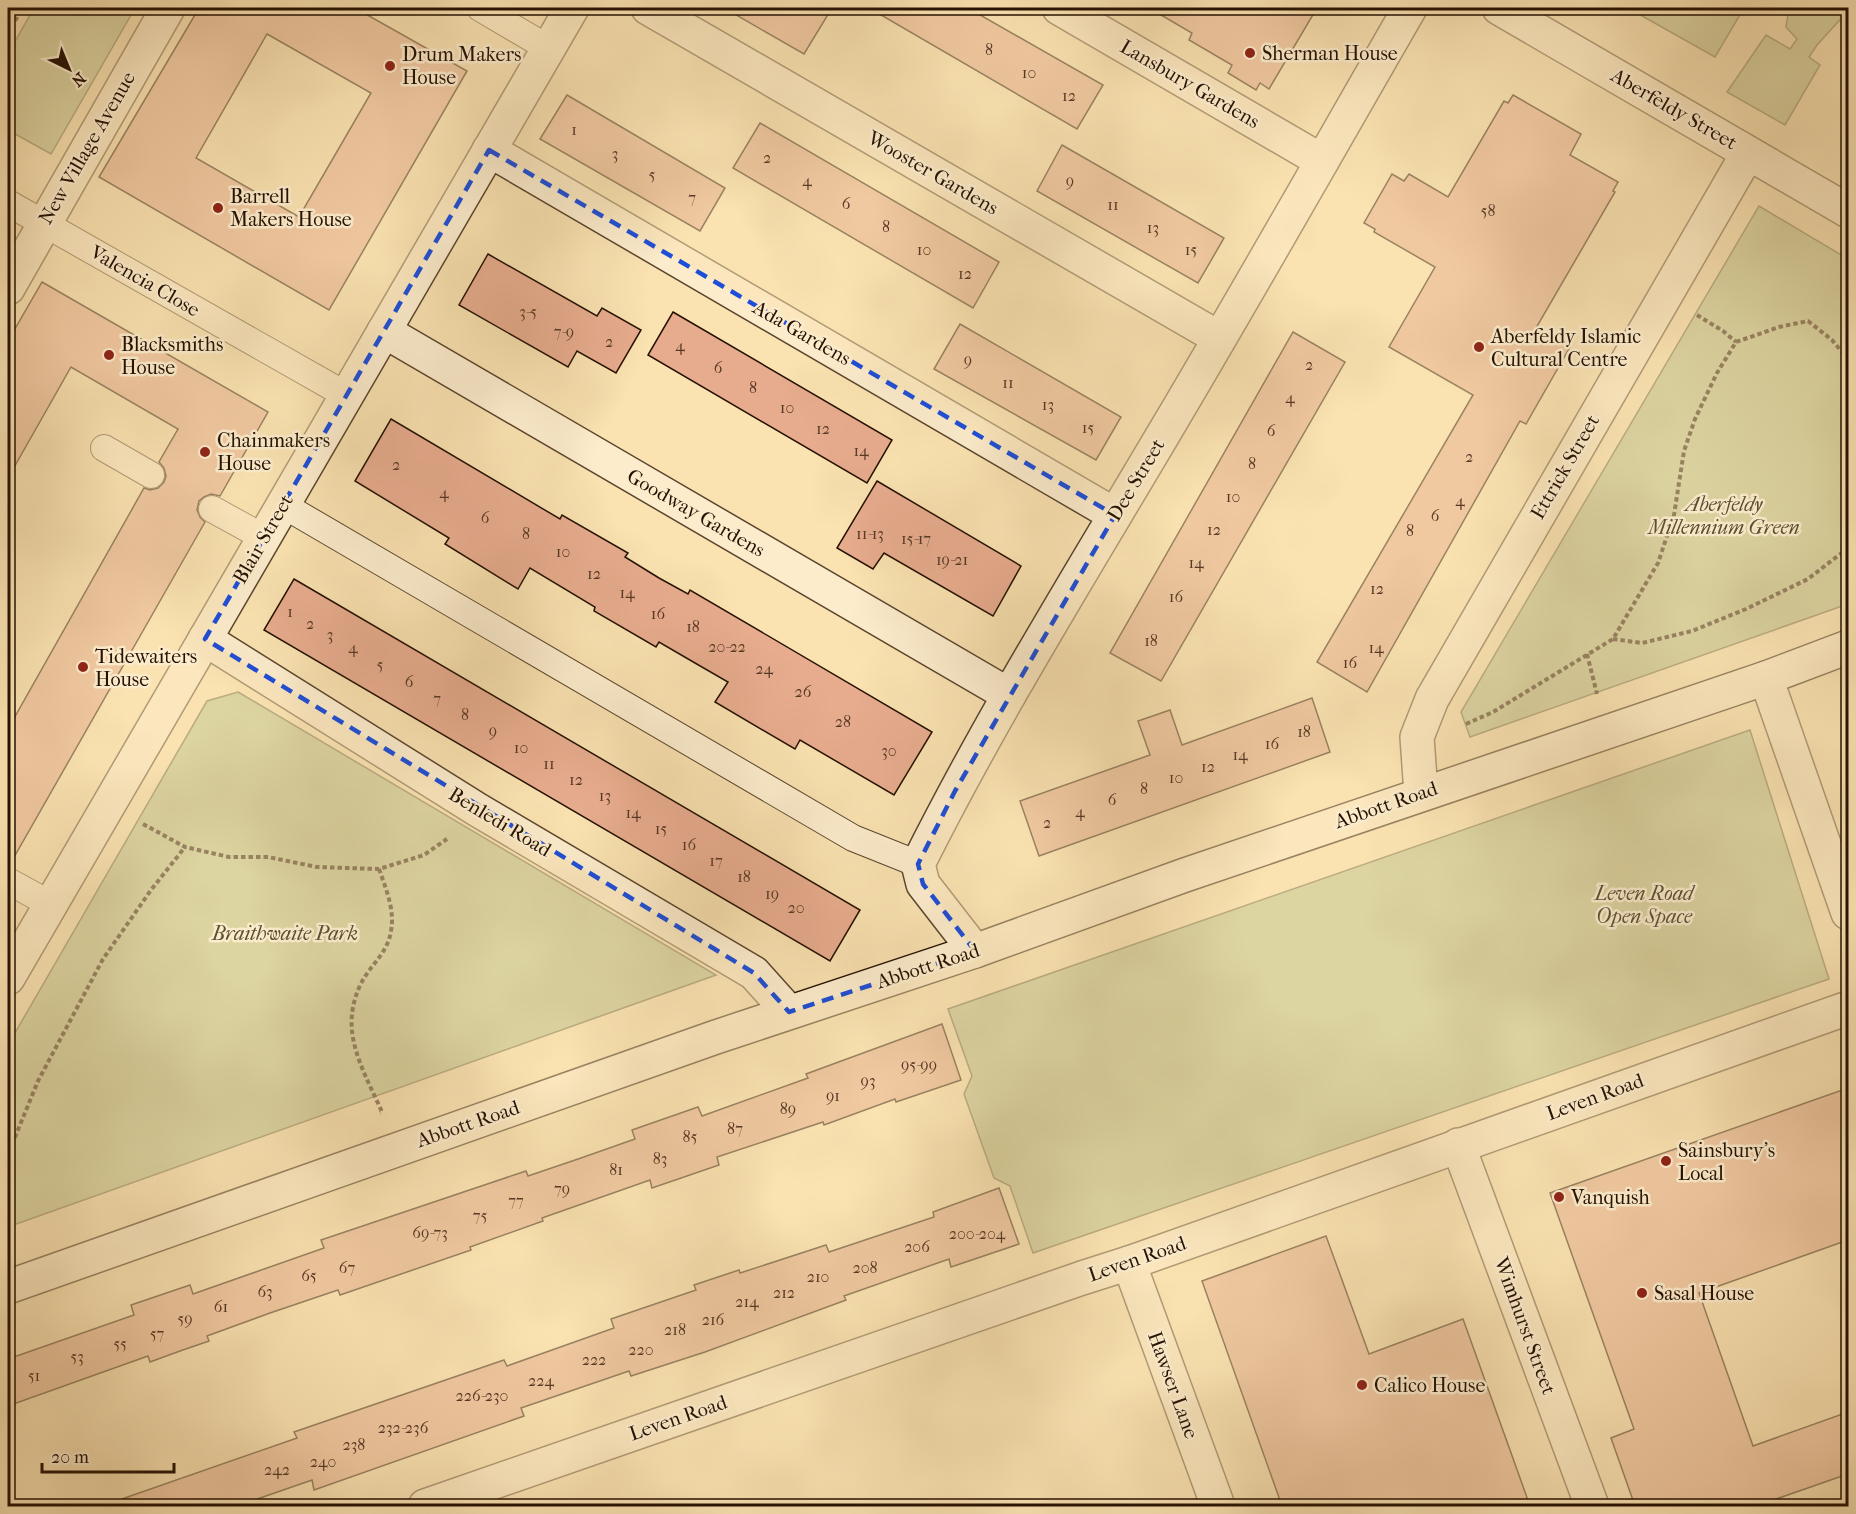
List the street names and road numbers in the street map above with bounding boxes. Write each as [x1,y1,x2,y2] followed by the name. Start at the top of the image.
[1116,35,1264,133] street label: Lansbury Gardens
[1606,63,1741,154] street label: Aberfeldy Street
[34,67,140,229] street label: New Village Avenue
[863,126,1003,220] street label: Wooster Gardens
[85,240,204,322] street label: Valencia Close
[748,295,855,370] street label: Ada Gardens
[1526,411,1604,523] street label: Ettrick Street
[1102,435,1170,525] street label: Dee Street
[623,464,769,562] street label: Goodway Gardens
[228,490,298,588] street label: Blair Street
[1331,776,1441,834] street label: Abbott Road
[445,782,556,862] street label: Benledi Road
[873,938,983,994] street label: Abbott Road
[1543,1068,1648,1125] street label: Leven Road
[413,1095,523,1153] street label: Abbott Road
[1085,1231,1190,1286] street label: Leven Road
[1489,1253,1561,1398] street label: Wimhurst Street
[1143,1328,1203,1442] street label: Hawser Lane
[626,1390,731,1445] street label: Leven Road

